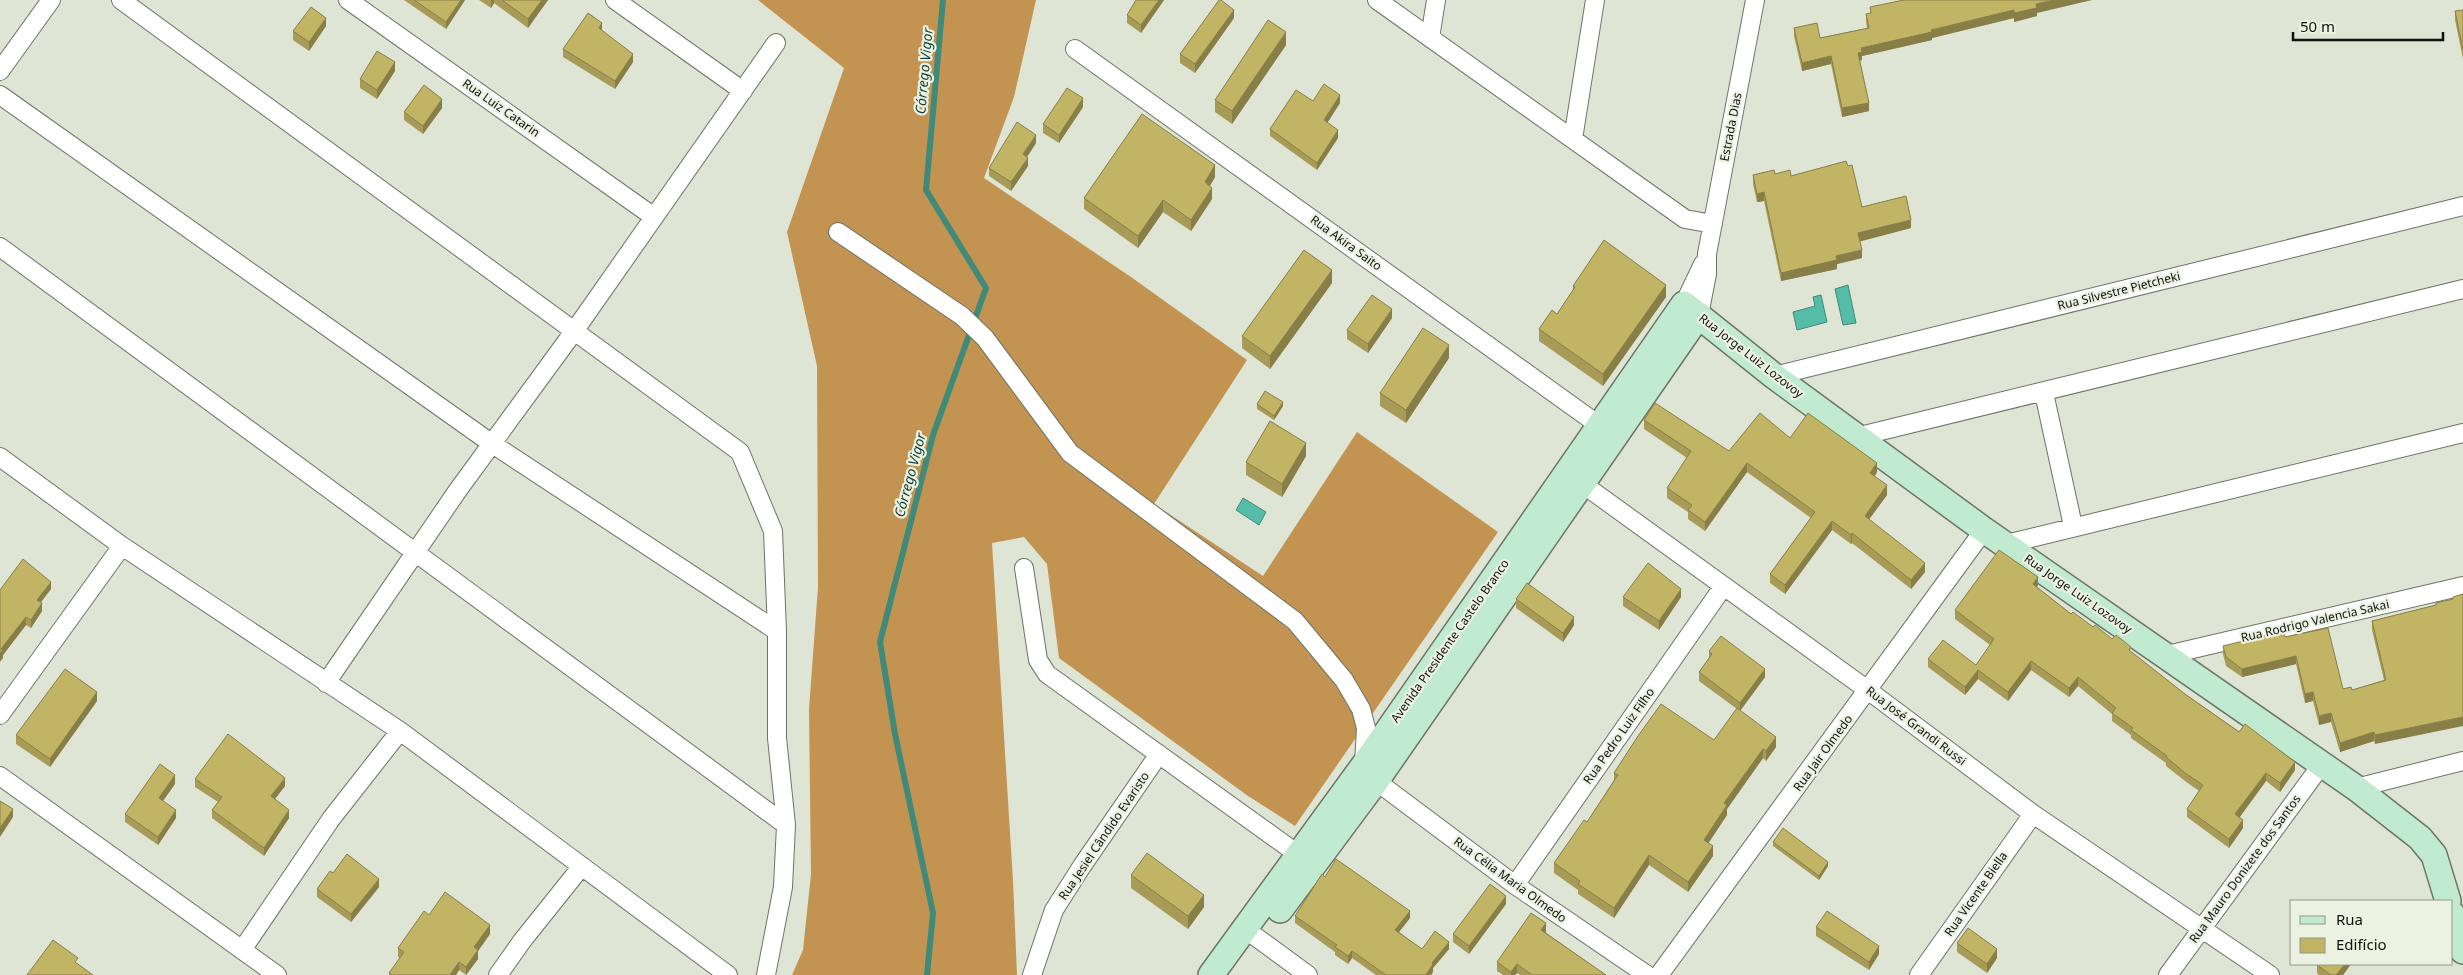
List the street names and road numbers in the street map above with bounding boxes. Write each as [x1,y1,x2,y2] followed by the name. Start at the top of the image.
[459,74,543,141] street label: Rua Luiz Catarin
[1716,91,1746,163] street label: Estrada Dias
[1307,211,1385,274] street label: Rua Akira Saito
[2056,267,2182,314] street label: Rua Silvestre Pietcheki
[1696,309,1808,402] street label: Rua Jorge Luiz Lozovoy
[2021,550,2136,638] street label: Rua Jorge Luiz Lozovoy
[1386,556,1513,726] street label: Avenida Presidente Castelo Branco
[2239,595,2391,646] street label: Rua Rodrigo Valencia Sakai
[1863,682,1970,769] street label: Rua José Grandi Russi
[1579,684,1658,787] street label: Rua Pedro Luiz Filho
[1789,711,1856,795] street label: Rua Jair Olmedo
[1054,768,1153,903] street label: Rua Jesiel Cândido Evaristo
[2185,791,2304,946] street label: Rua Mauro Donizete dos Santos
[1450,833,1570,926] street label: Rua Célia Maria Olmedo
[1940,848,2011,939] street label: Rua Vicente Biella

